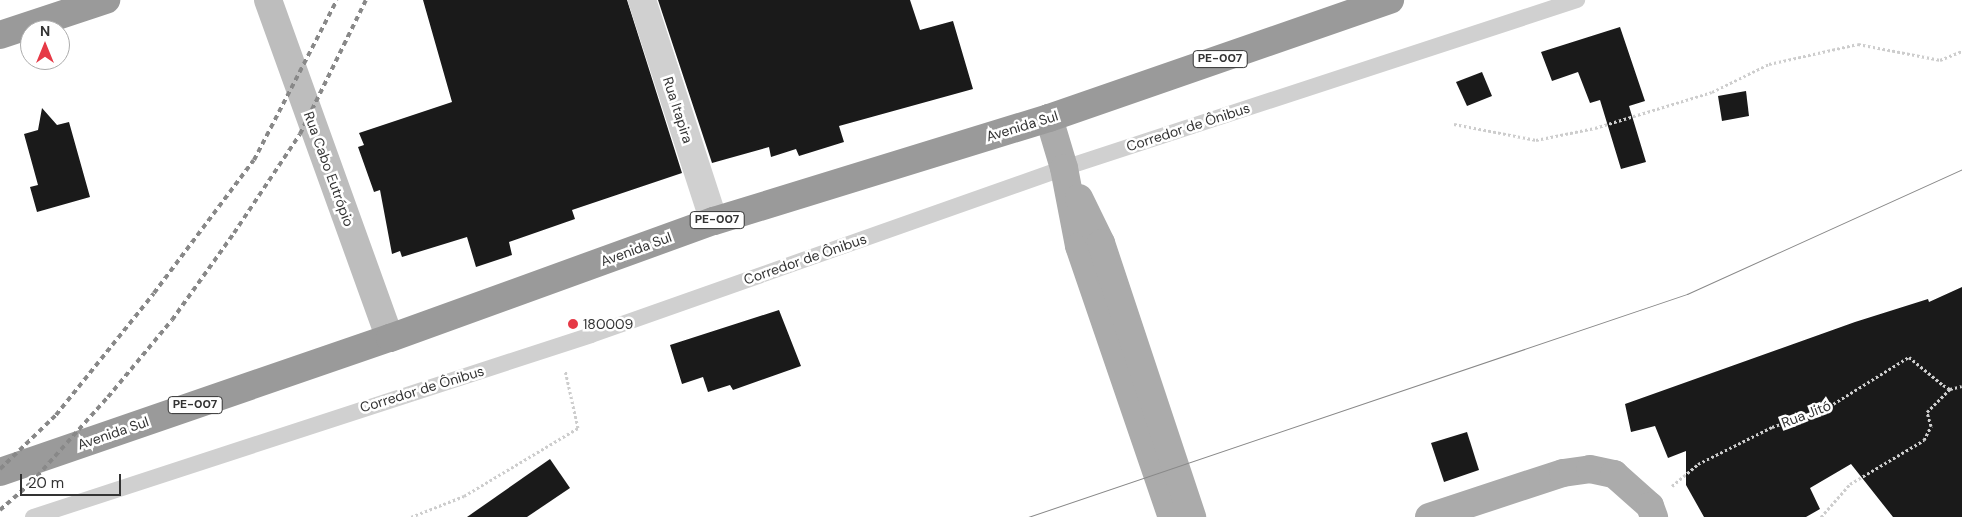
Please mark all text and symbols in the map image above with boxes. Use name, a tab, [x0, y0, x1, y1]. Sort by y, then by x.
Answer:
north arrow	[20, 20, 70, 70]
text: N	[40, 22, 50, 40]
road number: PE-007	[1192, 50, 1248, 68]
street label: Rua Itapira	[659, 75, 697, 145]
street label: Corredor de Ônibus	[1124, 99, 1252, 155]
street label: Avenida Sul	[984, 107, 1060, 145]
street label: Rua Cabo Eutrópio	[300, 109, 358, 229]
road number: PE-007	[690, 210, 744, 230]
street label: Avenida Sul	[598, 228, 674, 270]
street label: Corredor de Ônibus	[741, 230, 869, 288]
place label: 180009	[583, 316, 633, 332]
marker: 180009	[567, 318, 579, 330]
street label: Corredor de Ônibus	[358, 362, 486, 416]
road number: PE-007	[168, 396, 222, 414]
street label: Rua Jitó	[1779, 397, 1833, 431]
street label: Avenida Sul	[75, 413, 151, 453]
scale bar	[22, 464, 124, 496]
text: 20 m	[28, 473, 64, 493]

